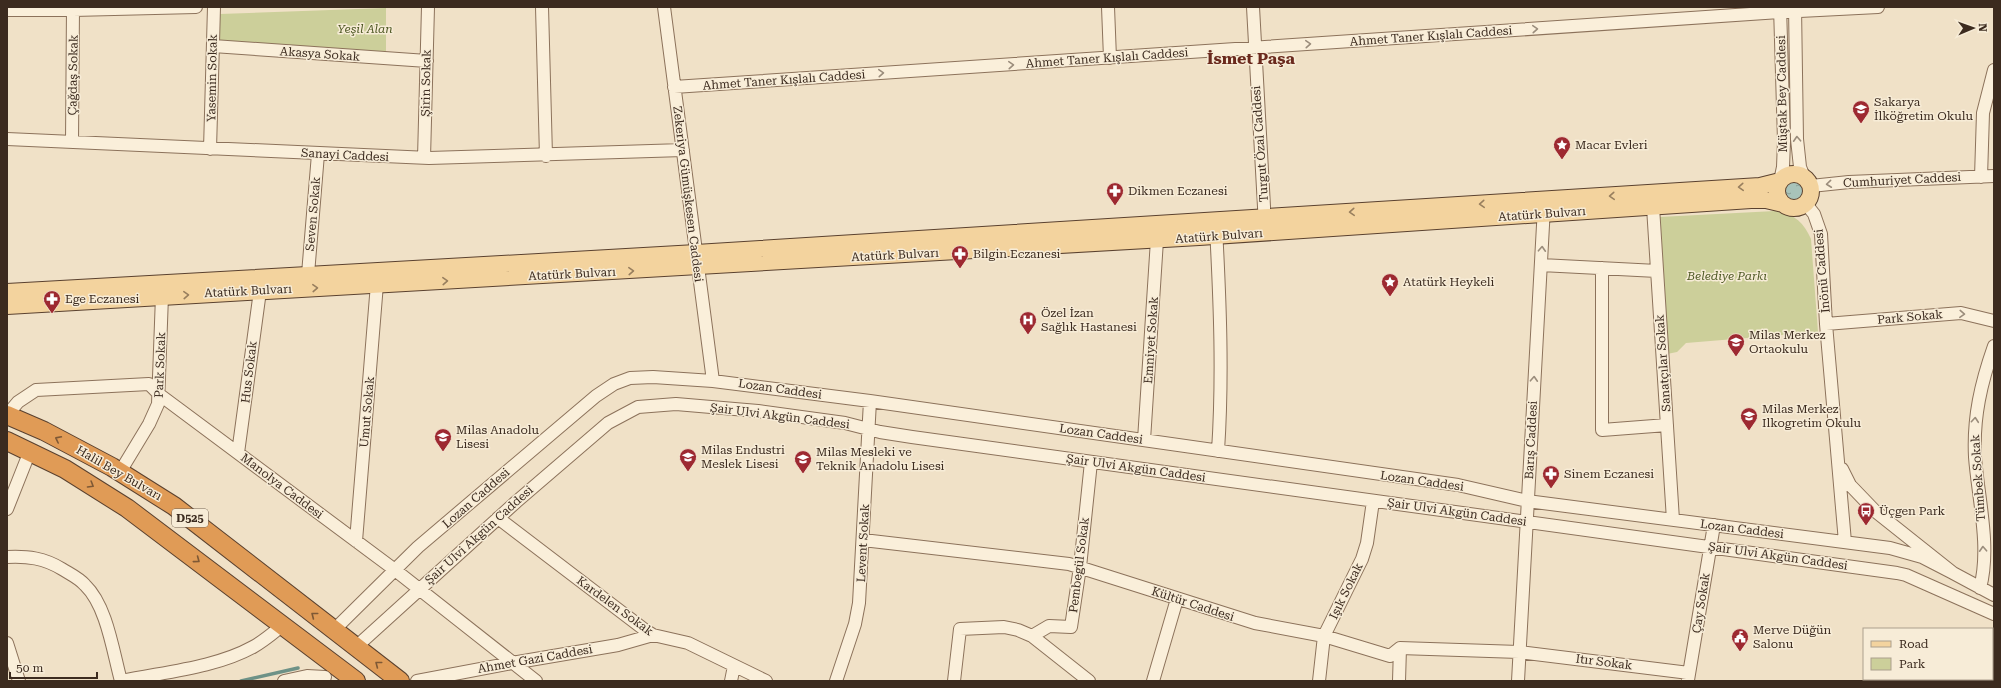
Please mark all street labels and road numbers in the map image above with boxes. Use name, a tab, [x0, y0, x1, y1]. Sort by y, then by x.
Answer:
street label: Ahmet Taner Kışlalı Caddesi	[1349, 23, 1513, 49]
street label: Çağdaş Sokak	[65, 34, 81, 116]
street label: Yasemin Sokak	[204, 34, 220, 122]
street label: Müştak Bey Caddesi	[1774, 35, 1790, 153]
street label: Akasya Sokak	[279, 44, 361, 64]
street label: Ahmet Taner Kışlalı Caddesi	[1025, 45, 1189, 71]
street label: Şirin Sokak	[418, 49, 434, 117]
street label: Ahmet Taner Kışlalı Caddesi	[702, 67, 866, 93]
street label: Turgut Özal Caddesi	[1249, 85, 1271, 203]
street label: Zekeriya Gümüşkesen Caddesi	[670, 105, 706, 283]
street label: Sanayi Caddesi	[300, 146, 390, 164]
street label: Cumhuriyet Caddesi	[1843, 170, 1962, 190]
street label: Seven Sokak	[303, 176, 323, 252]
street label: Atatürk Bulvarı	[1498, 204, 1586, 224]
street label: Atatürk Bulvarı	[1175, 226, 1263, 246]
street label: İnönü Caddesi	[1811, 228, 1833, 314]
street label: Atatürk Bulvarı	[851, 246, 939, 264]
street label: Atatürk Bulvarı	[528, 265, 616, 283]
street label: Atatürk Bulvarı	[204, 282, 292, 300]
street label: Emniyet Sokak	[1141, 295, 1161, 384]
street label: Park Sokak	[1877, 307, 1944, 327]
street label: Sanatçılar Sokak	[1653, 313, 1673, 412]
street label: Park Sokak	[152, 331, 168, 398]
street label: Hus Sokak	[238, 340, 260, 404]
street label: Umut Sokak	[357, 375, 377, 448]
street label: Lozan Caddesi	[737, 376, 823, 402]
street label: Şair Ulvi Akgün Caddesi	[709, 400, 851, 432]
street label: Barış Caddesi	[1522, 400, 1540, 480]
street label: Lozan Caddesi	[1058, 421, 1144, 447]
street label: Tümbek Sokak	[1968, 434, 1988, 522]
street label: Halil Bey Bulvarı	[74, 443, 164, 503]
street label: Manolya Caddesi	[238, 450, 326, 522]
street label: Şair Ulvi Akgün Caddesi	[1065, 451, 1207, 485]
street label: Lozan Caddesi	[440, 465, 513, 531]
street label: Lozan Caddesi	[1379, 468, 1465, 494]
street label: Şair Ulvi Akgün Caddesi	[422, 483, 536, 587]
street label: Şair Ulvi Akgün Caddesi	[1386, 495, 1528, 529]
street label: Levent Sokak	[854, 503, 872, 583]
road number: D525	[172, 509, 208, 527]
street label: Pembegül Sokak	[1066, 516, 1092, 614]
street label: Lozan Caddesi	[1699, 517, 1785, 541]
street label: Şair Ulvi Akgün Caddesi	[1707, 539, 1849, 573]
street label: Işık Sokak	[1326, 560, 1366, 621]
street label: Çay Sokak	[1689, 571, 1713, 634]
street label: Kardelen Sokak	[574, 573, 656, 639]
street label: Kültür Caddesi	[1150, 584, 1236, 624]
street label: Ahmet Gazi Caddesi	[476, 642, 594, 676]
street label: Itır Sokak	[1575, 652, 1634, 672]

